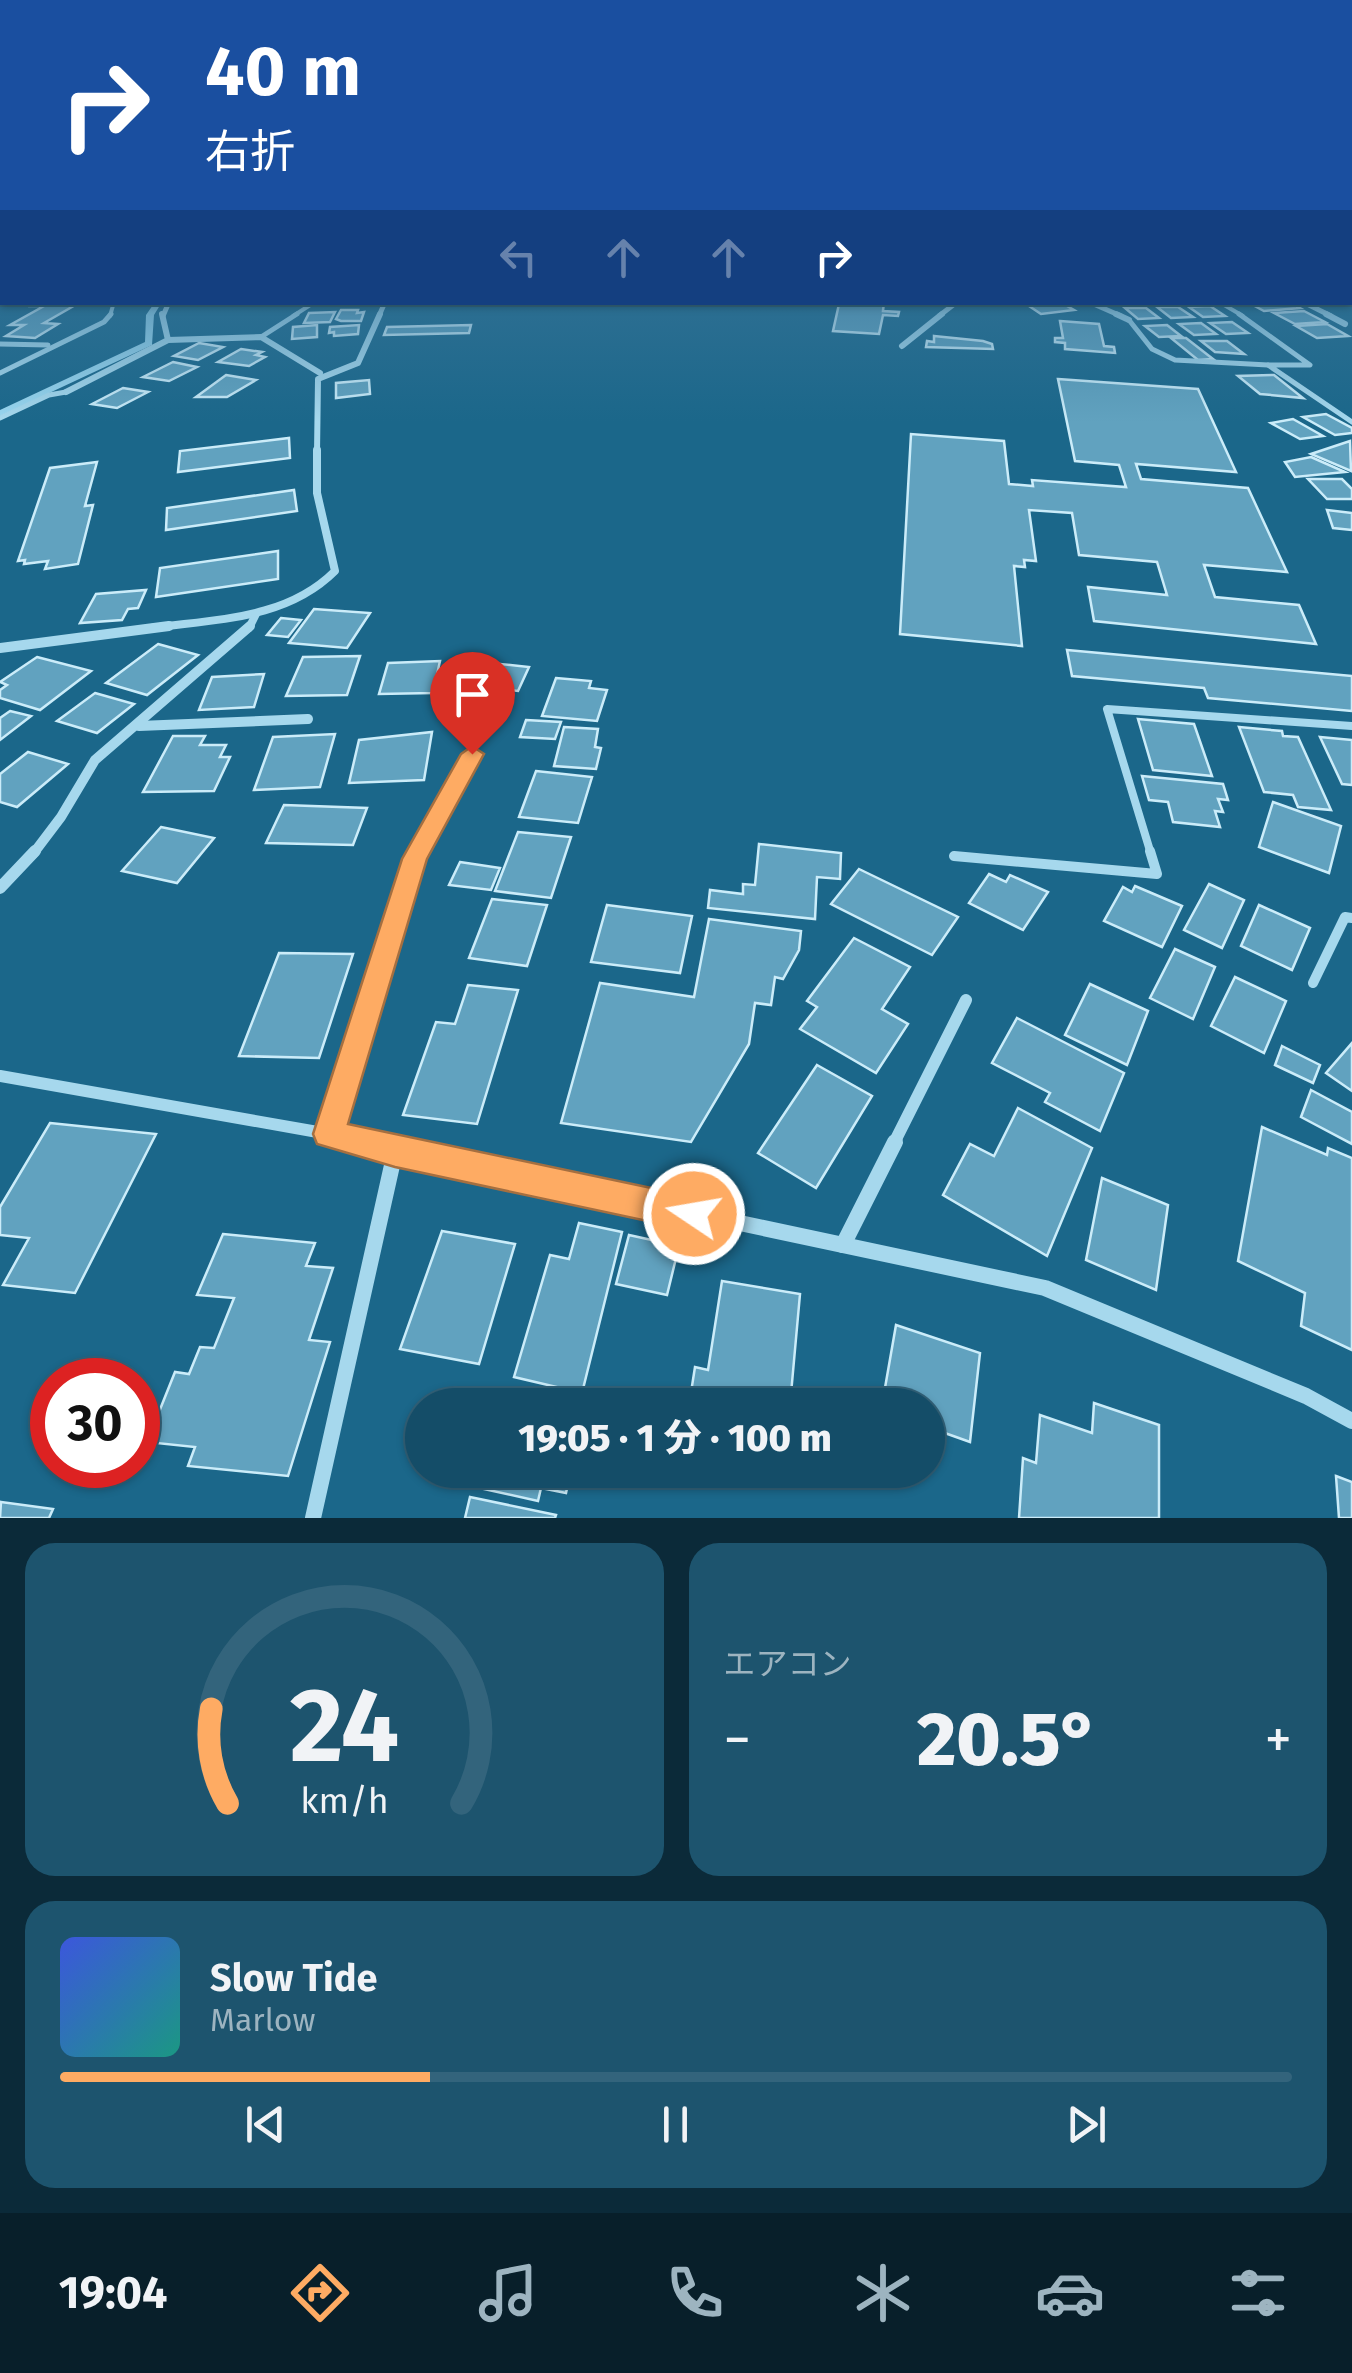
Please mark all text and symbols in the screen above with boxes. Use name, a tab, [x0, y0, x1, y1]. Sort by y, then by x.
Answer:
text: 40 m	[205, 30, 361, 114]
icon: right	[40, 40, 170, 170]
text: 右折	[205, 125, 295, 179]
icon: left	[491, 230, 546, 285]
icon: ahead	[596, 230, 651, 285]
icon: ahead	[701, 230, 756, 285]
icon: right	[806, 230, 861, 285]
pin	[430, 652, 515, 755]
icon: arrive	[445, 667, 500, 722]
position arrow	[642, 1162, 746, 1266]
speed limit sign: 30	[30, 1358, 160, 1488]
text: 19:05 · 1 分 · 100 m	[518, 1415, 832, 1461]
text: エアコン	[724, 1645, 852, 1683]
text: 24	[289, 1664, 399, 1789]
text: 20.5°	[917, 1695, 1099, 1785]
text: −	[724, 1707, 751, 1773]
text: +	[1265, 1707, 1292, 1773]
text: km/h	[300, 1780, 388, 1822]
text: Slow Tide	[210, 1955, 378, 2001]
text: Marlow	[210, 2001, 316, 2039]
icon: previous	[238, 2097, 293, 2152]
icon: pause	[648, 2097, 703, 2152]
icon: next	[1059, 2097, 1114, 2152]
icon: directions	[285, 2258, 355, 2328]
icon: music	[473, 2258, 543, 2328]
icon: phone	[660, 2258, 730, 2328]
icon: climate	[848, 2258, 918, 2328]
icon: car	[1035, 2258, 1105, 2328]
icon: filters	[1223, 2258, 1293, 2328]
text: 19:04	[59, 2266, 167, 2320]

